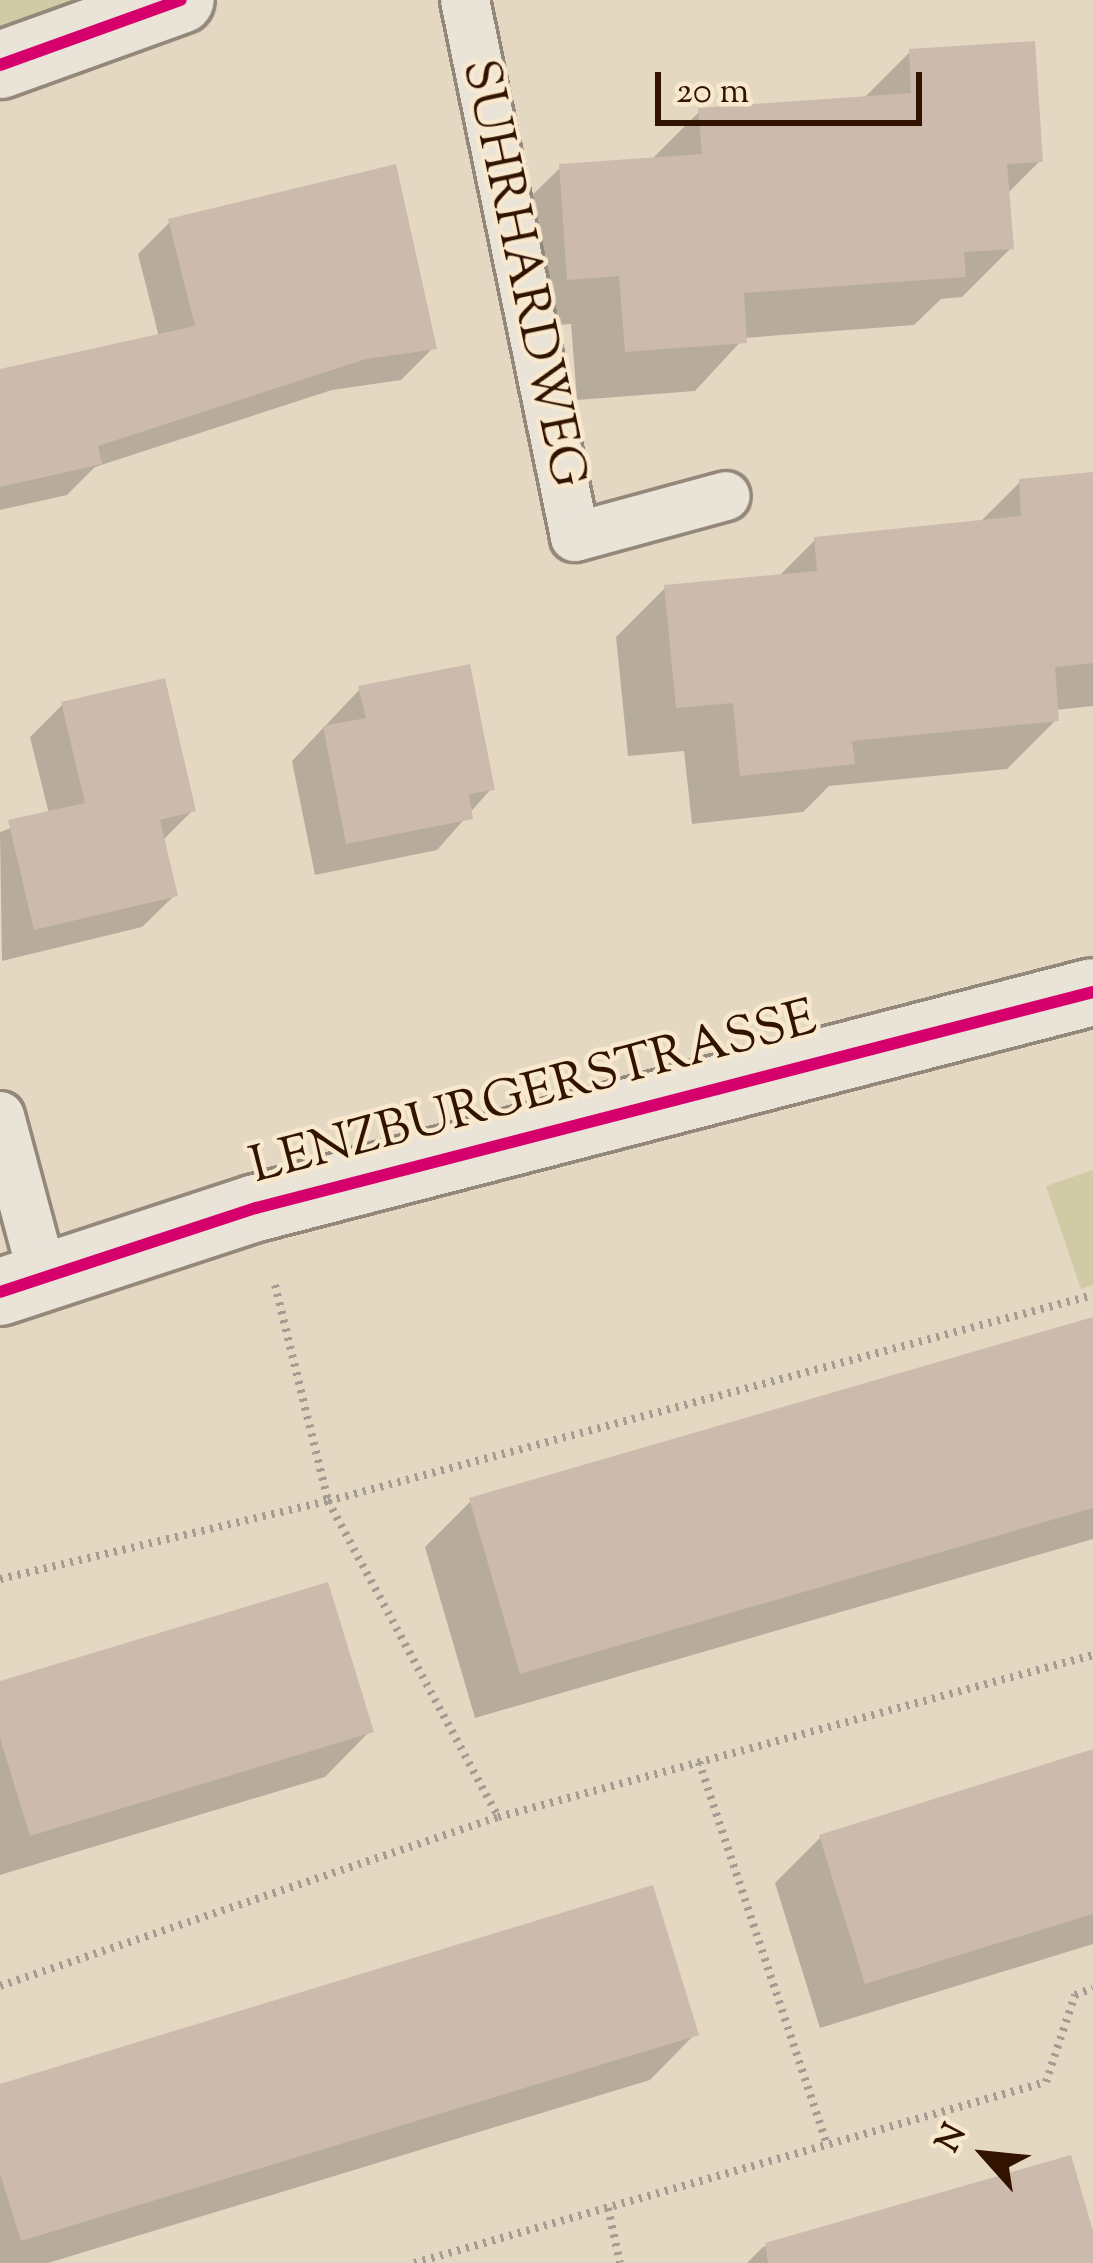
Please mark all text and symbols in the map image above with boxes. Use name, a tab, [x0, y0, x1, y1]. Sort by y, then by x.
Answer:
scale bar	[661, 48, 928, 122]
street label: SUHRHARDWEG	[446, 55, 596, 493]
text: 20 m	[676, 67, 749, 119]
street label: LENZBURGERSTRASSE	[244, 990, 824, 1200]
north arrow	[925, 2095, 1045, 2215]
text: N	[926, 2116, 980, 2161]

